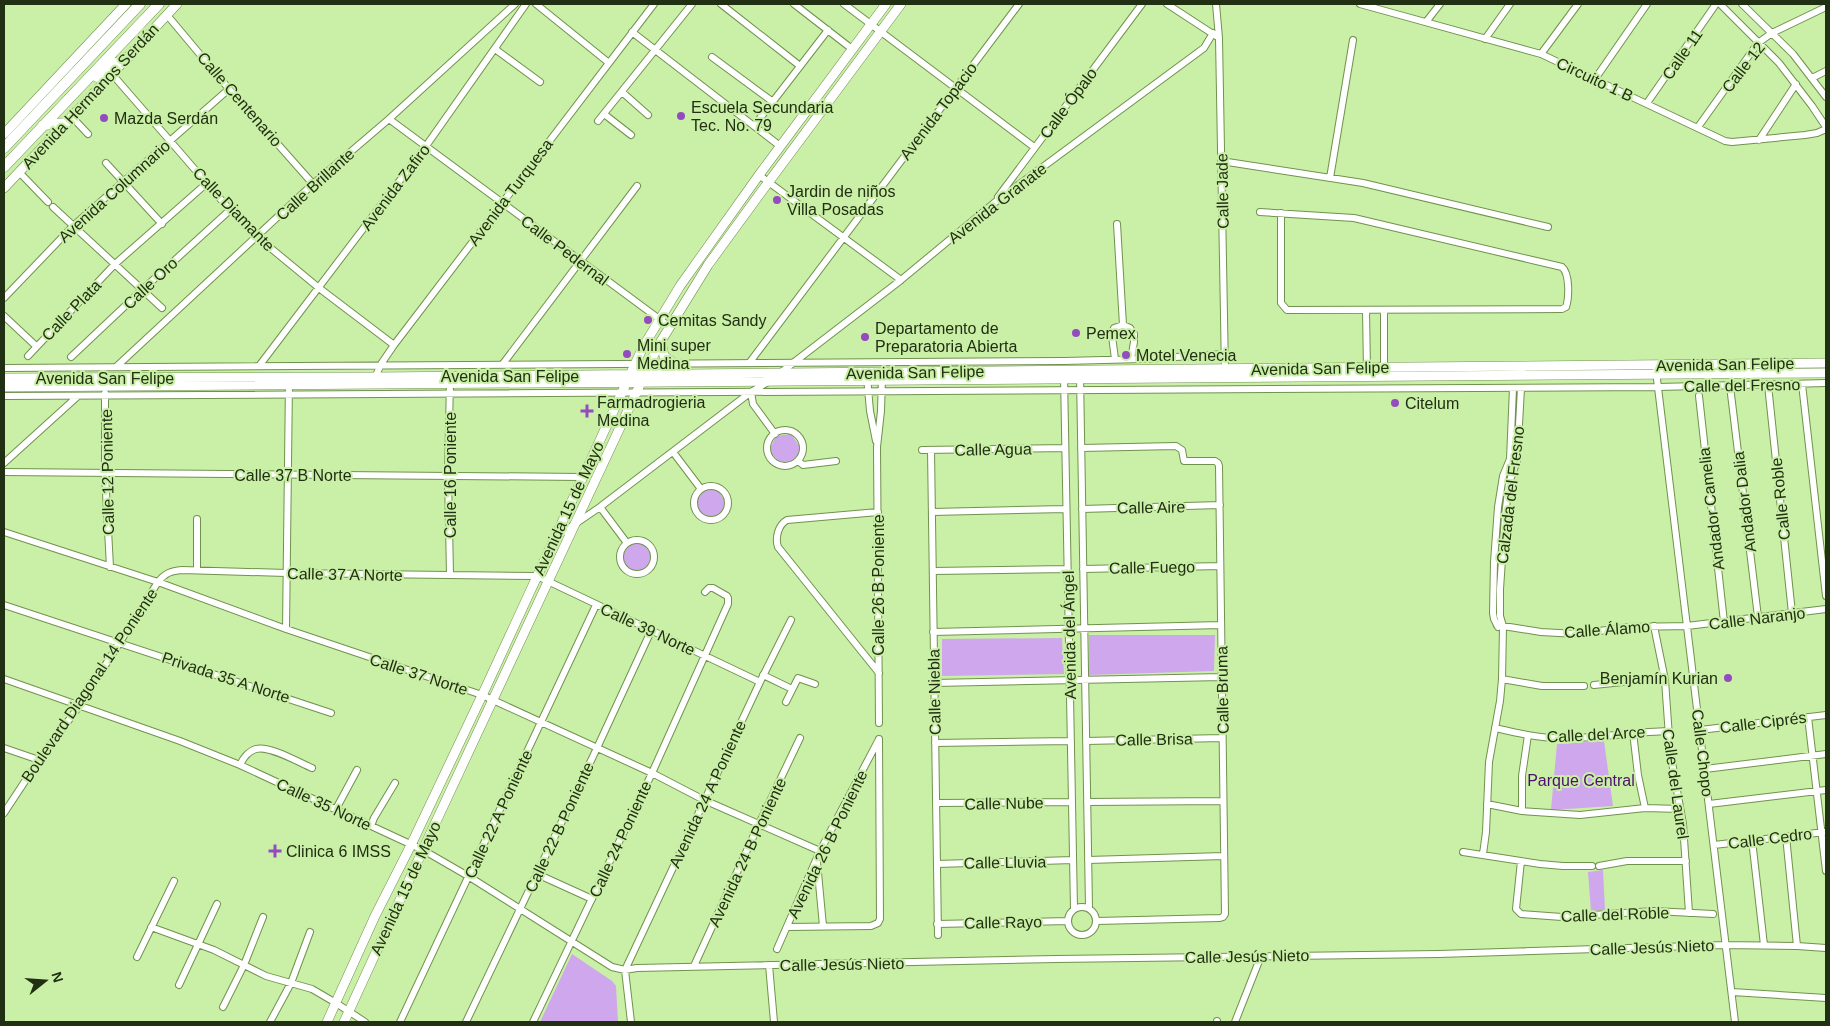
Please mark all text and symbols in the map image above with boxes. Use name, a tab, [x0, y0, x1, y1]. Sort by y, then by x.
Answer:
street label: Avenida Hermanos Serdán	[19, 20, 162, 172]
street label: Calle 11	[1659, 26, 1706, 83]
street label: Calle 12	[1719, 39, 1768, 96]
street label: Calle Centenario	[194, 49, 285, 150]
street label: Circuito 1 B	[1554, 54, 1636, 105]
street label: Avenida Topacio	[896, 59, 980, 163]
street label: Calle Ópalo	[1036, 64, 1100, 142]
place label: Escuela Secundaria Tec. No. 79	[691, 99, 833, 134]
place label: Mazda Serdán	[114, 110, 218, 127]
marker: Escuela Secundaria Tec. No. 79	[675, 110, 687, 122]
marker: Mazda Serdán	[98, 112, 110, 124]
street label: Avenida Turquesa	[465, 136, 556, 249]
street label: Avenida Columnario	[55, 137, 174, 246]
street label: Avenida Zafiro	[358, 141, 433, 233]
street label: Calle Brillante	[273, 145, 358, 224]
street label: Calle Jade	[1213, 153, 1232, 229]
street label: Avenida Granate	[945, 160, 1050, 247]
street label: Calle Diamante	[190, 164, 278, 255]
place label: Jardin de niños Villa Posadas	[787, 183, 896, 218]
marker: Jardin de niños Villa Posadas	[771, 194, 783, 206]
street label: Calle Pedernal	[518, 212, 612, 289]
street label: Calle Oro	[120, 254, 181, 313]
street label: Calle Plata	[38, 277, 104, 344]
place label: Cemitas Sandy	[658, 312, 767, 329]
marker: Cemitas Sandy	[642, 314, 654, 326]
place label: Departamento de Preparatoria Abierta	[875, 320, 1017, 355]
place label: Pemex	[1086, 325, 1136, 342]
marker: Pemex	[1070, 327, 1082, 339]
marker: Departamento de Preparatoria Abierta	[859, 331, 871, 343]
place label: Mini super Medina	[637, 337, 711, 372]
place label: Motel Venecia	[1136, 347, 1237, 364]
marker: Mini super Medina	[621, 348, 633, 360]
marker: Motel Venecia	[1120, 349, 1132, 361]
street label: Avenida San Felipe	[1656, 355, 1794, 374]
street label: Avenida San Felipe	[1251, 359, 1389, 378]
street label: Avenida San Felipe	[846, 363, 984, 382]
street label: Avenida San Felipe	[441, 368, 579, 385]
street label: Avenida San Felipe	[36, 370, 174, 387]
street label: Calle del Fresno	[1684, 376, 1800, 395]
place label: Farmadrogieria Medina	[597, 394, 706, 429]
place label: Citelum	[1405, 395, 1459, 412]
marker: Citelum	[1389, 397, 1401, 409]
marker: Farmadrogieria Medina	[581, 405, 593, 417]
street label: Calle 12 Poniente	[98, 409, 117, 535]
street label: Calle 16 Poniente	[442, 412, 459, 538]
street label: Calzada del Fresno	[1494, 425, 1527, 565]
street label: Avenida 15 de Mayo	[530, 439, 607, 578]
street label: Calle Agua	[954, 440, 1032, 459]
street label: Andador Camelia	[1696, 446, 1727, 571]
street label: Andador Dalia	[1730, 450, 1759, 553]
street label: Calle Roble	[1768, 457, 1793, 541]
street label: Calle 37 B Norte	[234, 467, 352, 484]
street label: Calle Aire	[1117, 498, 1185, 517]
street label: Calle 26 B Poniente	[870, 514, 887, 656]
street label: Calle Fuego	[1109, 558, 1195, 577]
street label: Calle 37 A Norte	[287, 565, 403, 584]
street label: Avenida del Ángel	[1059, 571, 1079, 699]
street label: Boulevard Diagonal 14 Poniente	[18, 585, 161, 785]
street label: Calle 39 Norte	[598, 600, 698, 659]
street label: Calle Naranjo	[1708, 604, 1806, 633]
street label: Calle Álamo	[1563, 617, 1651, 641]
street label: Calle Bruma	[1213, 646, 1232, 734]
street label: Privada 35 A Norte	[160, 649, 292, 706]
street label: Calle Niebla	[925, 649, 944, 735]
street label: Calle 37 Norte	[368, 651, 470, 698]
place label: Benjamín Kurian	[1600, 670, 1718, 687]
marker: Benjamín Kurian	[1722, 672, 1734, 684]
street label: Calle Chopo	[1689, 708, 1716, 798]
street label: Calle Ciprés	[1719, 709, 1807, 736]
street label: Avenida 24 A Poniente	[666, 718, 749, 871]
street label: Calle del Arce	[1546, 723, 1646, 746]
street label: Calle del Laurel	[1659, 728, 1692, 840]
street label: Calle Brisa	[1115, 730, 1193, 749]
street label: Calle 22 A Poniente	[461, 747, 536, 881]
street label: Calle 22 B Poniente	[522, 759, 597, 895]
street label: Avenida 26 B Poniente	[784, 767, 871, 921]
park label: Parque Central	[1527, 772, 1635, 789]
street label: Calle 35 Norte	[274, 775, 374, 834]
street label: Avenida 24 B Poniente	[705, 775, 790, 929]
street label: Calle 24 Poniente	[586, 778, 655, 900]
street label: Calle Nube	[964, 794, 1044, 813]
street label: Avenida 15 de Mayo	[367, 819, 444, 958]
street label: Calle Cedro	[1727, 825, 1813, 852]
place label: Clinica 6 IMSS	[286, 843, 391, 860]
marker: Clinica 6 IMSS	[268, 844, 282, 858]
street label: Calle Lluvia	[964, 853, 1047, 872]
street label: Calle del Roble	[1560, 904, 1670, 925]
street label: Calle Rayo	[964, 913, 1042, 932]
street label: Calle Jesús Nieto	[1590, 937, 1715, 958]
street label: Calle Jesús Nieto	[1185, 947, 1309, 966]
street label: Calle Jesús Nieto	[780, 955, 904, 974]
north arrow	[20, 956, 70, 1006]
text: N	[48, 970, 67, 984]

